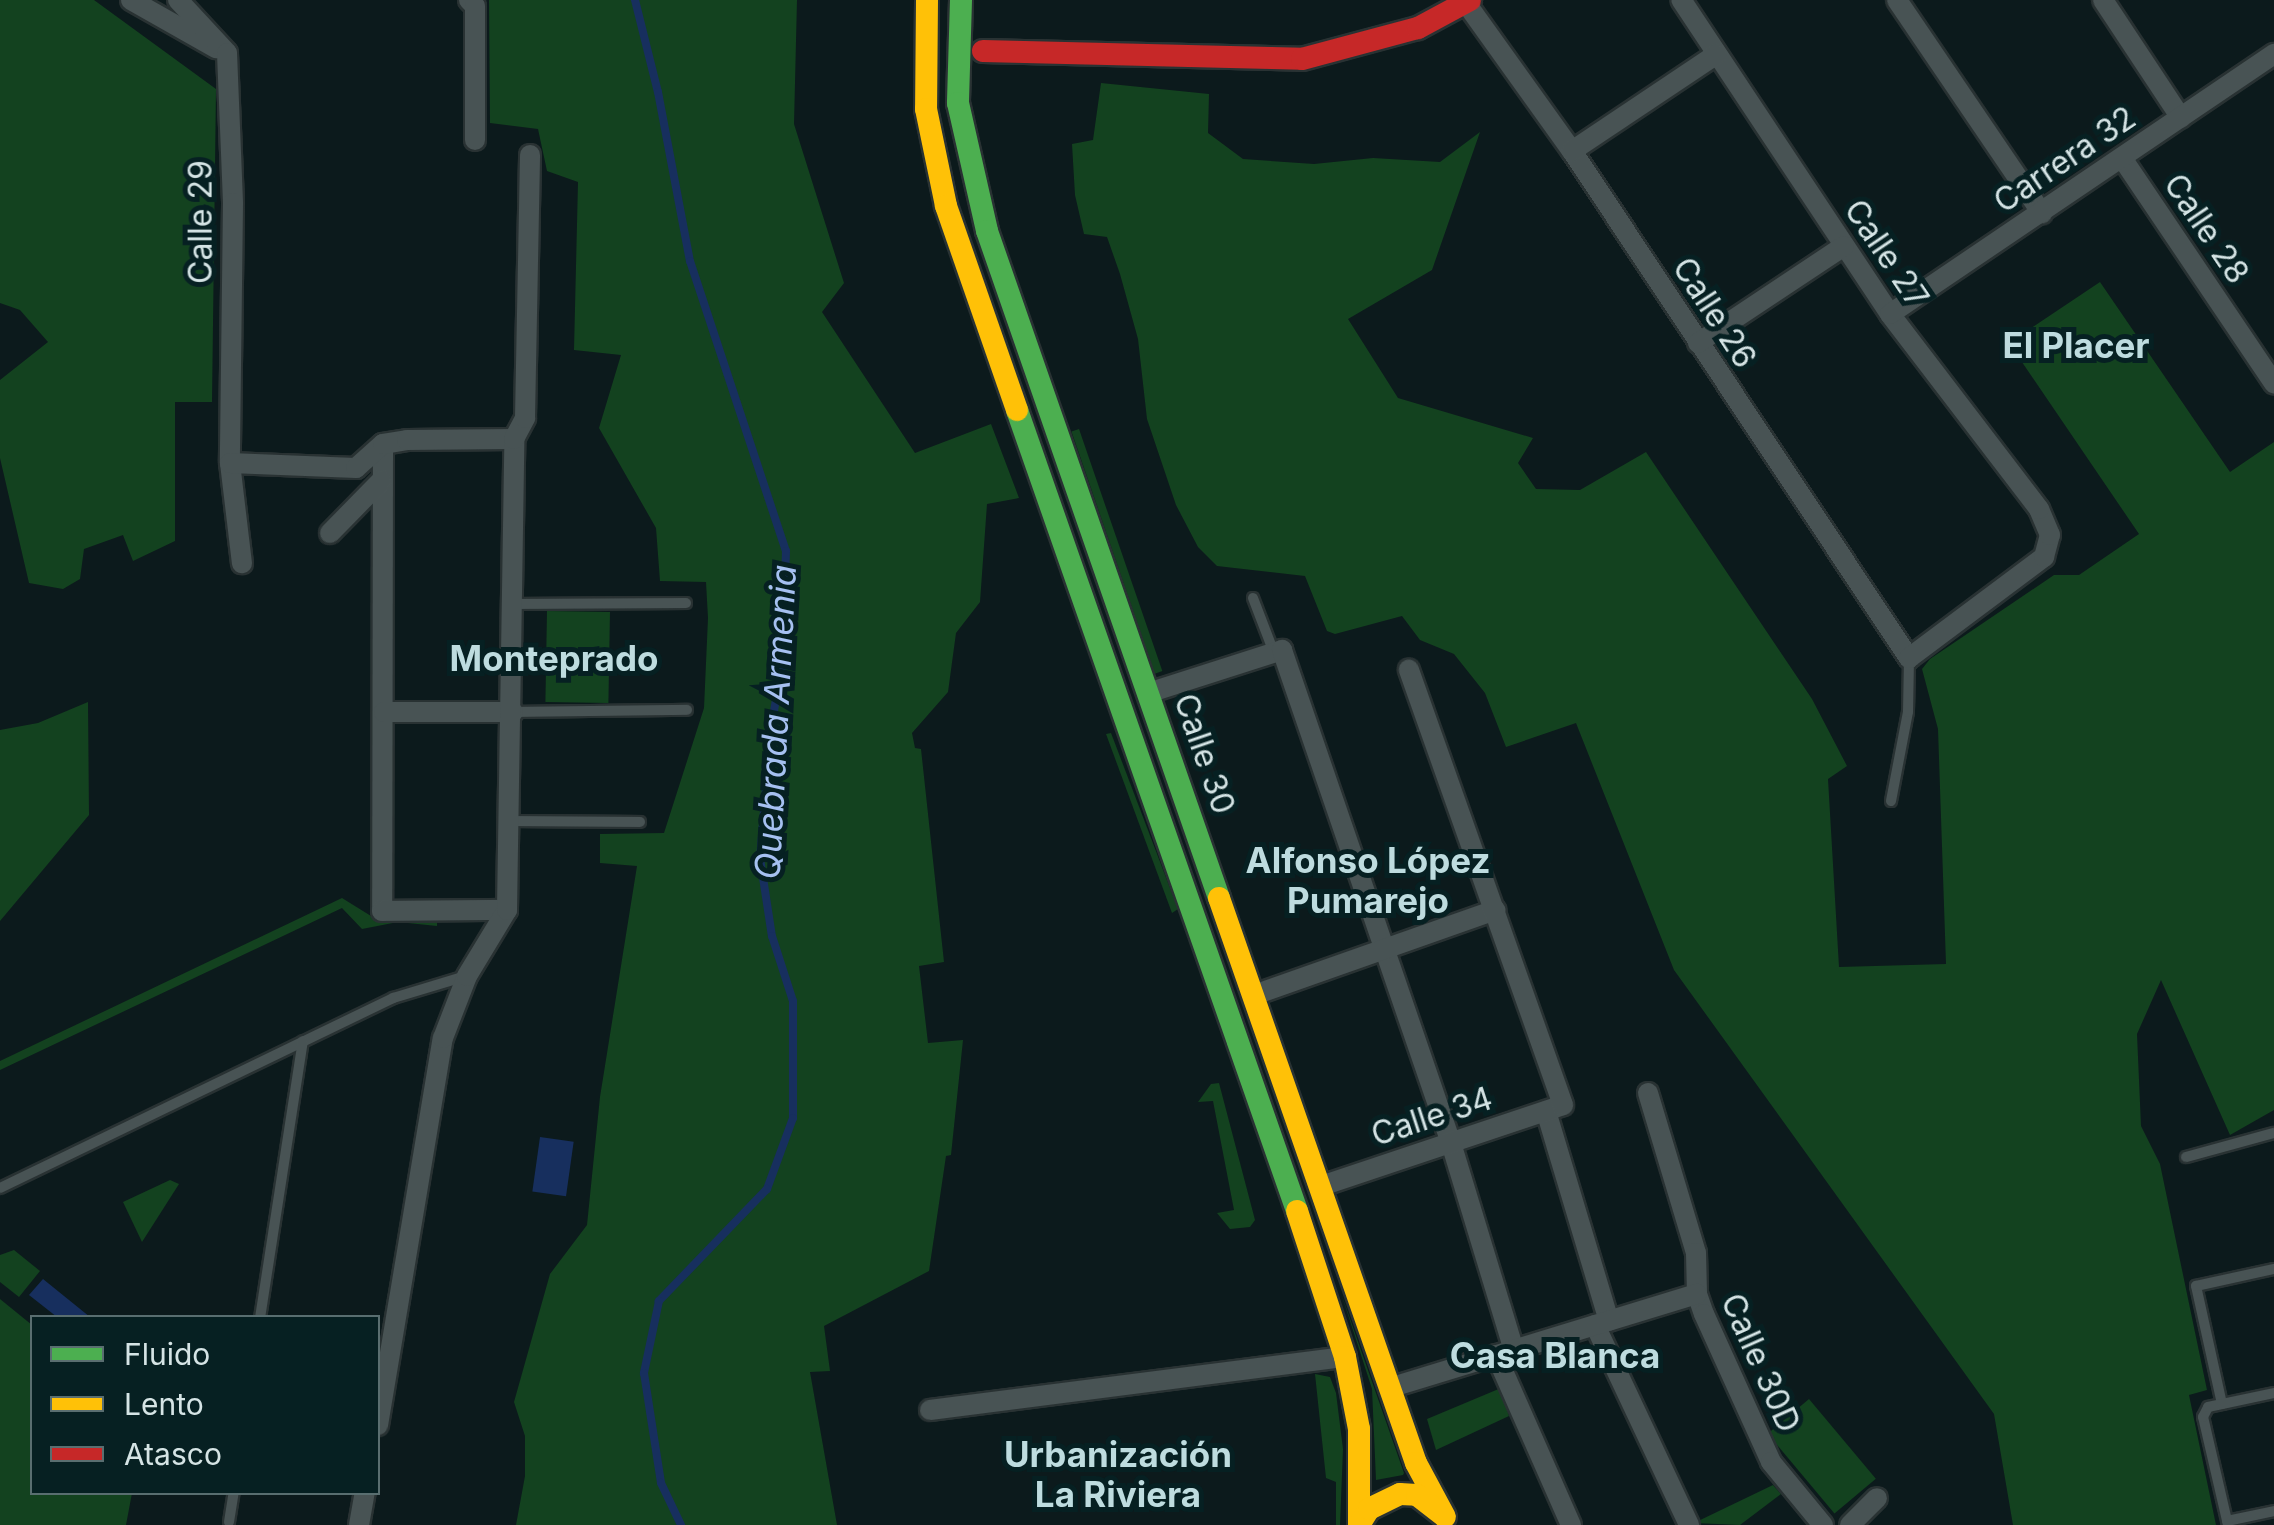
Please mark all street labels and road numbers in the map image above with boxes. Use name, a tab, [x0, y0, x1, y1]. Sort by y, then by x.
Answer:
street label: Carrera 32	[1987, 99, 2143, 221]
street label: Calle 29	[182, 160, 220, 284]
street label: Calle 28	[2155, 167, 2257, 291]
street label: Calle 27	[1836, 193, 1936, 315]
street label: Calle 26	[1664, 251, 1764, 375]
street label: Calle 30	[1166, 689, 1242, 819]
street label: Calle 34	[1367, 1079, 1497, 1155]
street label: Calle 30D	[1712, 1288, 1808, 1438]

